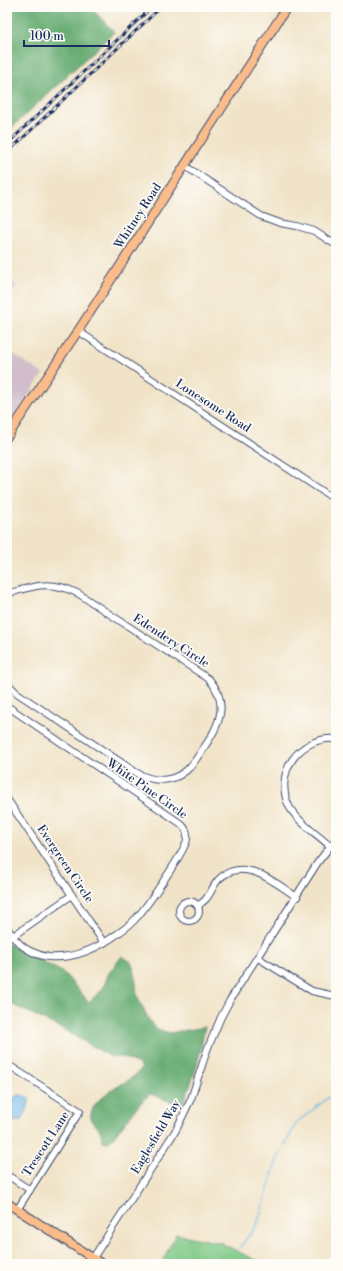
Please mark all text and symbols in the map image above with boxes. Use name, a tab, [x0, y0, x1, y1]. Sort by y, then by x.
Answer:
scale bar	[24, 22, 109, 48]
text: 100 m	[30, 29, 64, 44]
street label: Whitney Road	[111, 180, 165, 253]
street label: Lonesome Road	[173, 376, 254, 436]
street label: Edendery Circle	[130, 611, 212, 671]
street label: White Pine Circle	[103, 755, 190, 822]
street label: Evergreen Circle	[33, 822, 97, 906]
street label: Eaglesfield Way	[128, 1097, 184, 1177]
street label: Trescott Lane	[19, 1108, 73, 1180]

